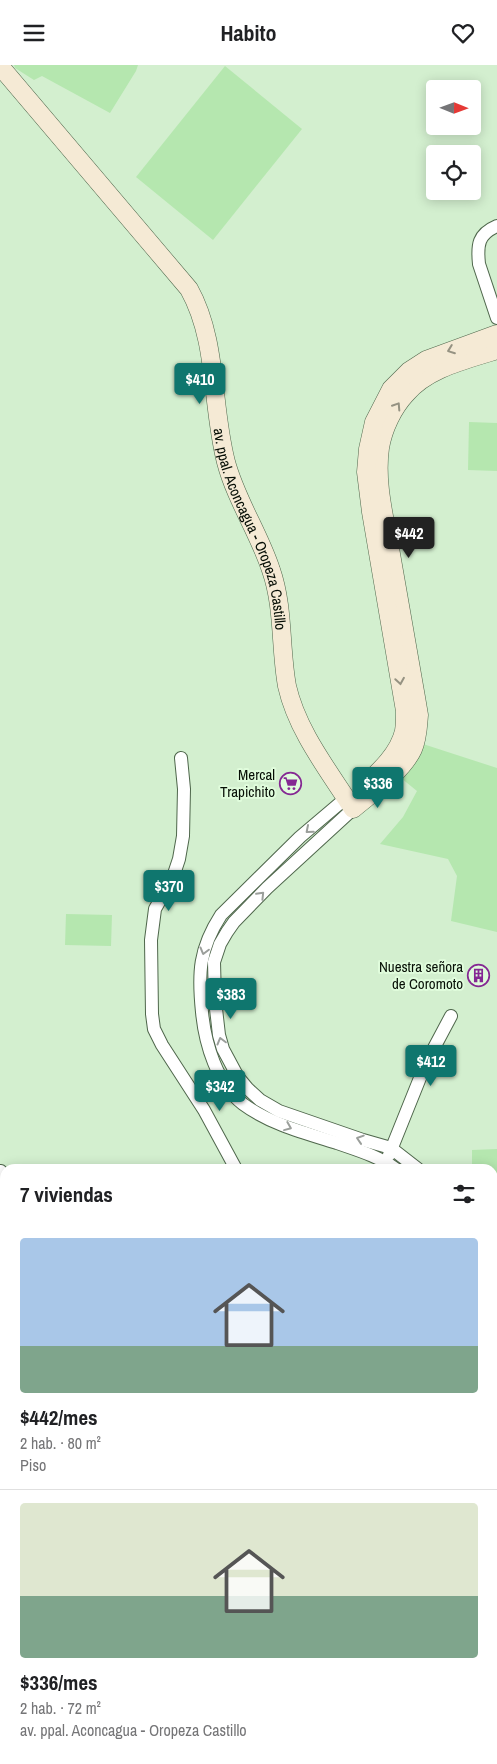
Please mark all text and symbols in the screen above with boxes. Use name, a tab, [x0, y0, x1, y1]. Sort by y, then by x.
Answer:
text: Habito	[220, 18, 277, 48]
icon: menu	[20, 19, 48, 47]
icon: heart	[449, 19, 477, 47]
north arrow	[426, 80, 481, 135]
map controls	[426, 80, 481, 200]
button: locate	[426, 145, 481, 200]
one-way arrow	[447, 344, 456, 354]
pin: $410	[170, 363, 230, 405]
text: $410	[185, 368, 215, 390]
one-way arrow	[391, 402, 401, 411]
street label: av. ppal. Aconcagua - Oropeza Castillo	[209, 427, 292, 631]
pin: $442	[379, 517, 439, 559]
text: $442	[394, 522, 424, 544]
one-way arrow	[395, 677, 405, 686]
place label: Mercal Trapichito	[220, 764, 275, 802]
pin: $336	[348, 767, 408, 809]
supermarket icon: Mercal Trapichito	[279, 771, 303, 795]
text: $336	[363, 772, 393, 794]
one-way arrow	[305, 824, 314, 833]
pin: $370	[139, 869, 199, 912]
text: $370	[154, 875, 184, 897]
one-way arrow	[255, 892, 264, 901]
one-way arrow	[199, 946, 210, 955]
place label: Nuestra señora de Coromoto	[379, 956, 463, 994]
building icon: Nuestra señora de Coromoto	[467, 963, 491, 987]
pin: $383	[201, 977, 261, 1020]
text: $383	[216, 983, 246, 1005]
one-way arrow	[216, 1037, 226, 1045]
pin: $412	[401, 1045, 461, 1087]
text: $412	[416, 1050, 446, 1072]
pin: $342	[190, 1069, 250, 1112]
text: $342	[205, 1075, 235, 1097]
one-way arrow	[283, 1120, 292, 1131]
one-way arrow	[357, 1135, 365, 1145]
text: 7 viviendas	[20, 1180, 113, 1209]
icon: filters	[450, 1180, 478, 1208]
icon: home	[204, 1270, 294, 1360]
text: $442/mes	[20, 1403, 98, 1432]
text: 2 hab. · 80 m²	[20, 1432, 101, 1454]
text: Piso	[20, 1454, 46, 1476]
icon: home	[204, 1536, 294, 1626]
text: $336/mes	[20, 1668, 98, 1697]
text: 2 hab. · 72 m²	[20, 1697, 101, 1719]
text: av. ppal. Aconcagua - Oropeza Castillo	[20, 1719, 247, 1741]

